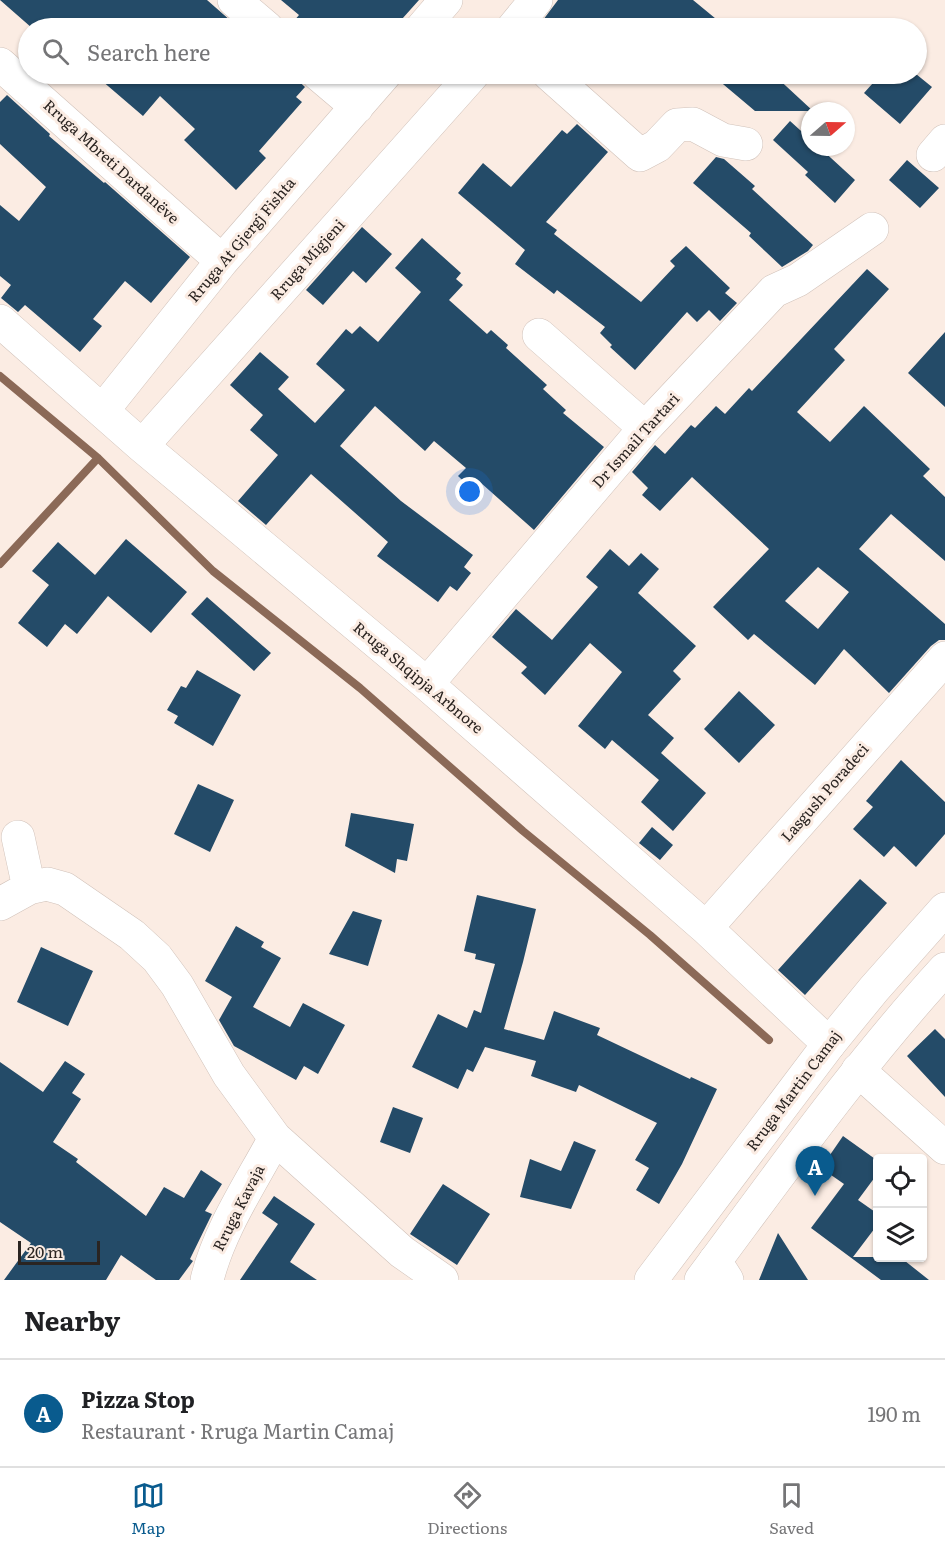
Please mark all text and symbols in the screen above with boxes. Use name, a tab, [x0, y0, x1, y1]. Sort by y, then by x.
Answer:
search box	[18, 18, 927, 84]
icon: search	[39, 35, 72, 68]
text: Search here	[87, 35, 210, 68]
street label: Rruga Mbreti Dardanëve	[39, 93, 185, 228]
north arrow	[801, 102, 855, 156]
street label: Rruga At Gjergj Fishta	[182, 171, 301, 307]
street label: Rruga Migjeni	[264, 213, 350, 305]
street label: Dr Ismail Tartari	[586, 387, 684, 493]
your location	[455, 477, 484, 506]
street label: Rruga Shqipja Arbnore	[349, 615, 489, 738]
street label: Lasgush Poradeci	[775, 738, 873, 846]
street label: Rruga Martin Camaj	[740, 1025, 846, 1155]
pin: A	[796, 1146, 834, 1196]
map controls	[873, 1154, 927, 1262]
button: locate	[873, 1154, 927, 1208]
street label: Rruga Kavaja	[206, 1159, 270, 1255]
button: layers	[873, 1208, 927, 1262]
scale bar	[18, 1238, 100, 1266]
text: 20 m	[27, 1239, 63, 1263]
text: Nearby	[24, 1300, 120, 1339]
text: Pizza Stop	[81, 1382, 195, 1415]
text: A	[36, 1398, 51, 1428]
text: 190 m	[867, 1398, 921, 1428]
text: Restaurant · Rruga Martin Camaj	[81, 1415, 394, 1445]
tab: Map	[131, 1479, 165, 1539]
tab: Directions	[427, 1479, 507, 1539]
tab: Saved	[769, 1479, 814, 1539]

